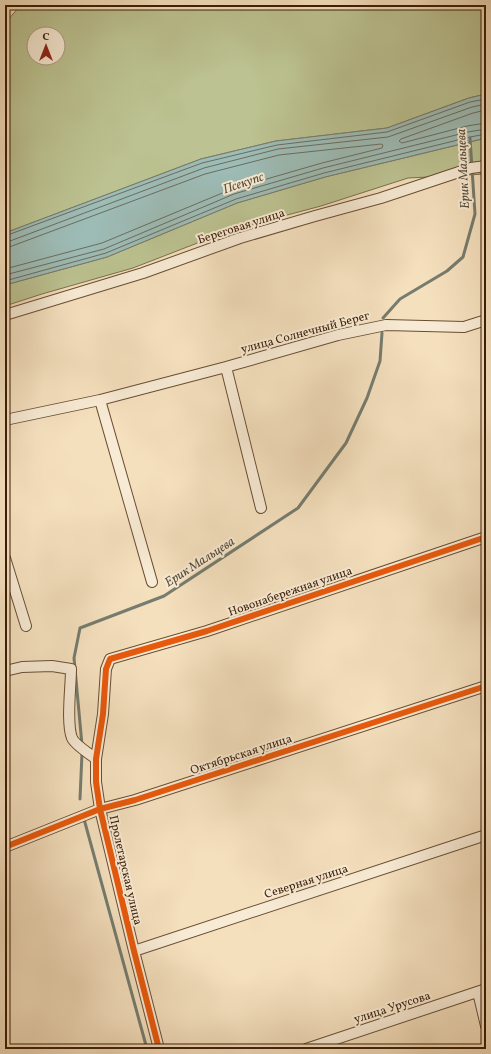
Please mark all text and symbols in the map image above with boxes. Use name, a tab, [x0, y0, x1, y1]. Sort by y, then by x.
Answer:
north arrow	[26, 26, 66, 66]
text: С	[42, 30, 50, 45]
water label: Ерик Мальцева	[453, 128, 475, 209]
water label: Псекупс	[221, 168, 267, 199]
street label: Береговая улица	[196, 205, 287, 249]
street label: улица Солнечный Берег	[239, 308, 372, 358]
water label: Ерик Мальцева	[161, 533, 239, 592]
street label: Новонабережная улица	[226, 563, 355, 621]
street label: Октябрьская улица	[188, 731, 294, 779]
street label: Пролетарская улица	[105, 814, 145, 927]
street label: Северная улица	[262, 861, 350, 903]
street label: улица Урусова	[352, 988, 433, 1028]

